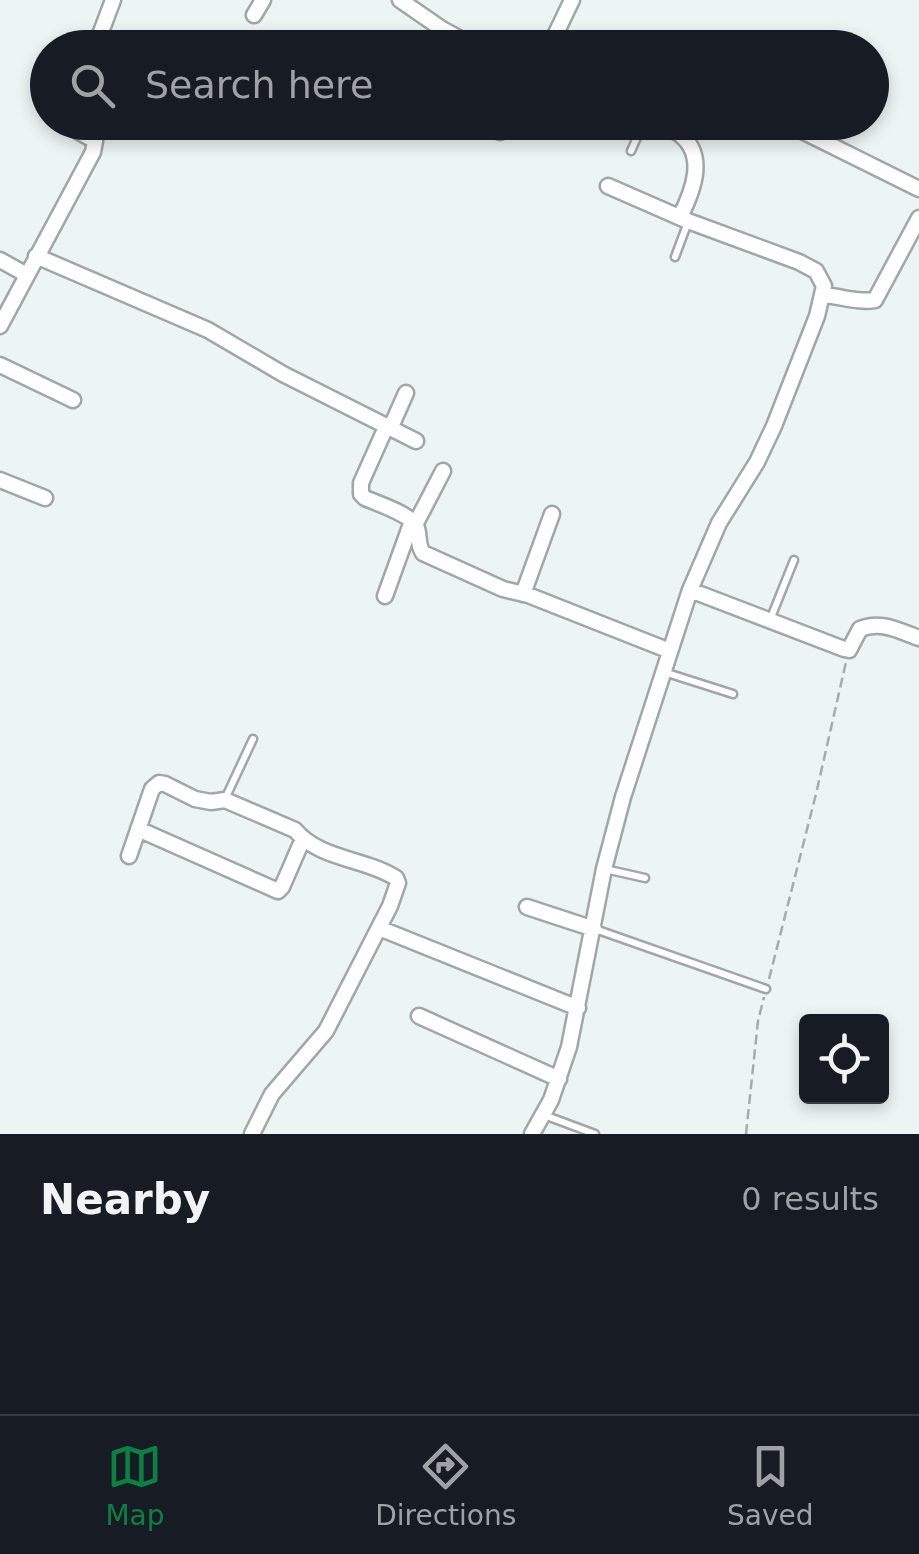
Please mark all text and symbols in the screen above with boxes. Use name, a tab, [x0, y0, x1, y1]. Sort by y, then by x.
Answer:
search box	[30, 30, 889, 140]
icon: search	[65, 58, 120, 113]
text: Search here	[145, 63, 373, 107]
map controls	[799, 1014, 889, 1104]
button: locate	[799, 1014, 889, 1104]
text: Nearby	[40, 1175, 210, 1224]
text: 0 results	[741, 1180, 879, 1218]
tab: Map	[105, 1439, 164, 1532]
tab: Directions	[375, 1439, 516, 1532]
tab: Saved	[727, 1439, 814, 1532]

